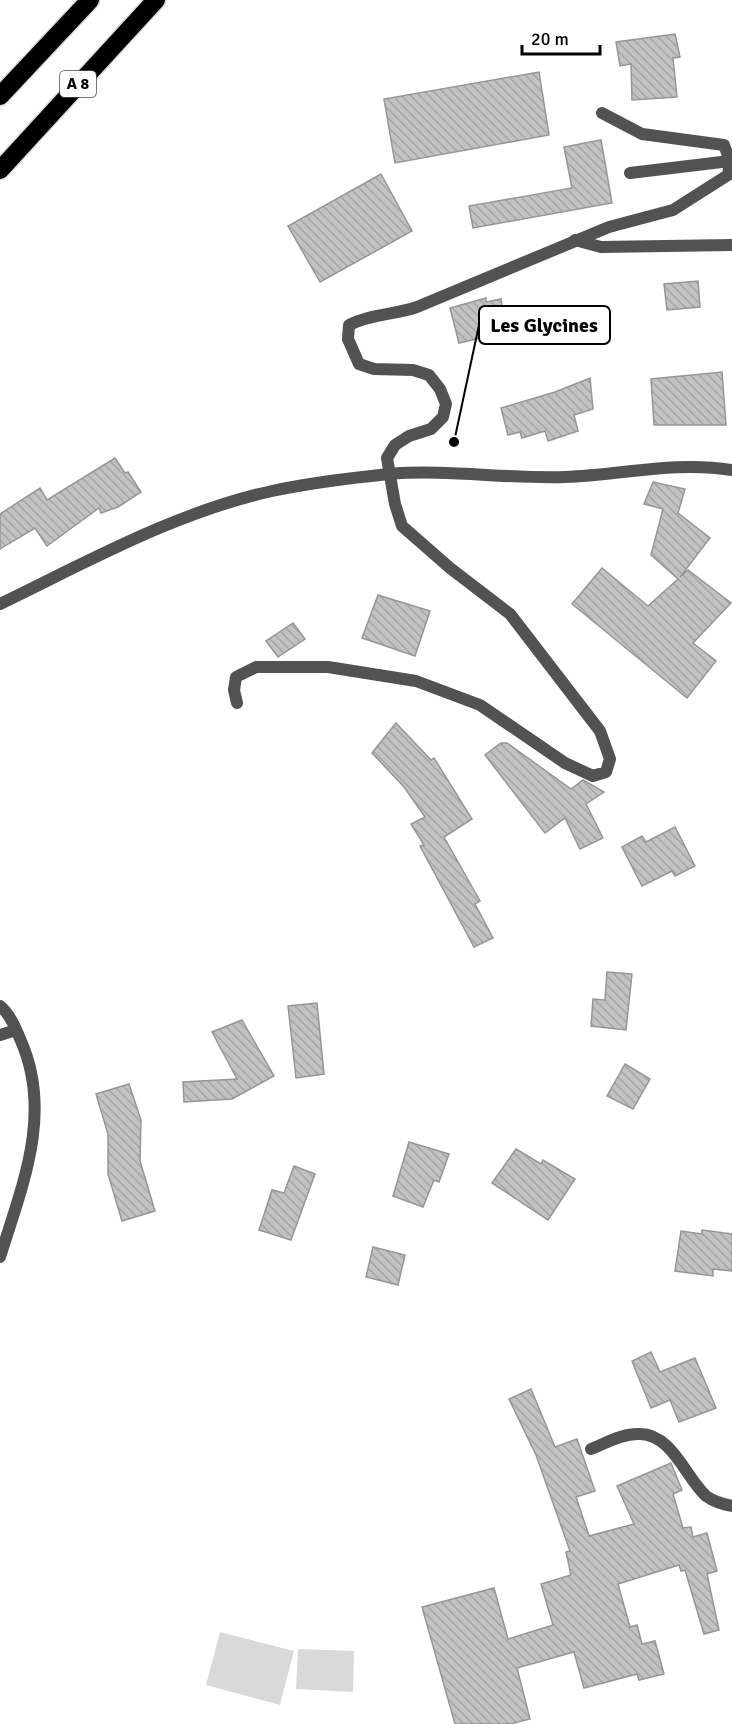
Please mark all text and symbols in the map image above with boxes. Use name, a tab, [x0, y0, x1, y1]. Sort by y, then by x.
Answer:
scale bar	[522, 18, 600, 56]
text: 20 m	[531, 28, 569, 50]
road number: A 8	[60, 71, 96, 97]
callout: Les Glycines	[479, 306, 610, 344]
text: Les Glycines	[490, 313, 598, 338]

